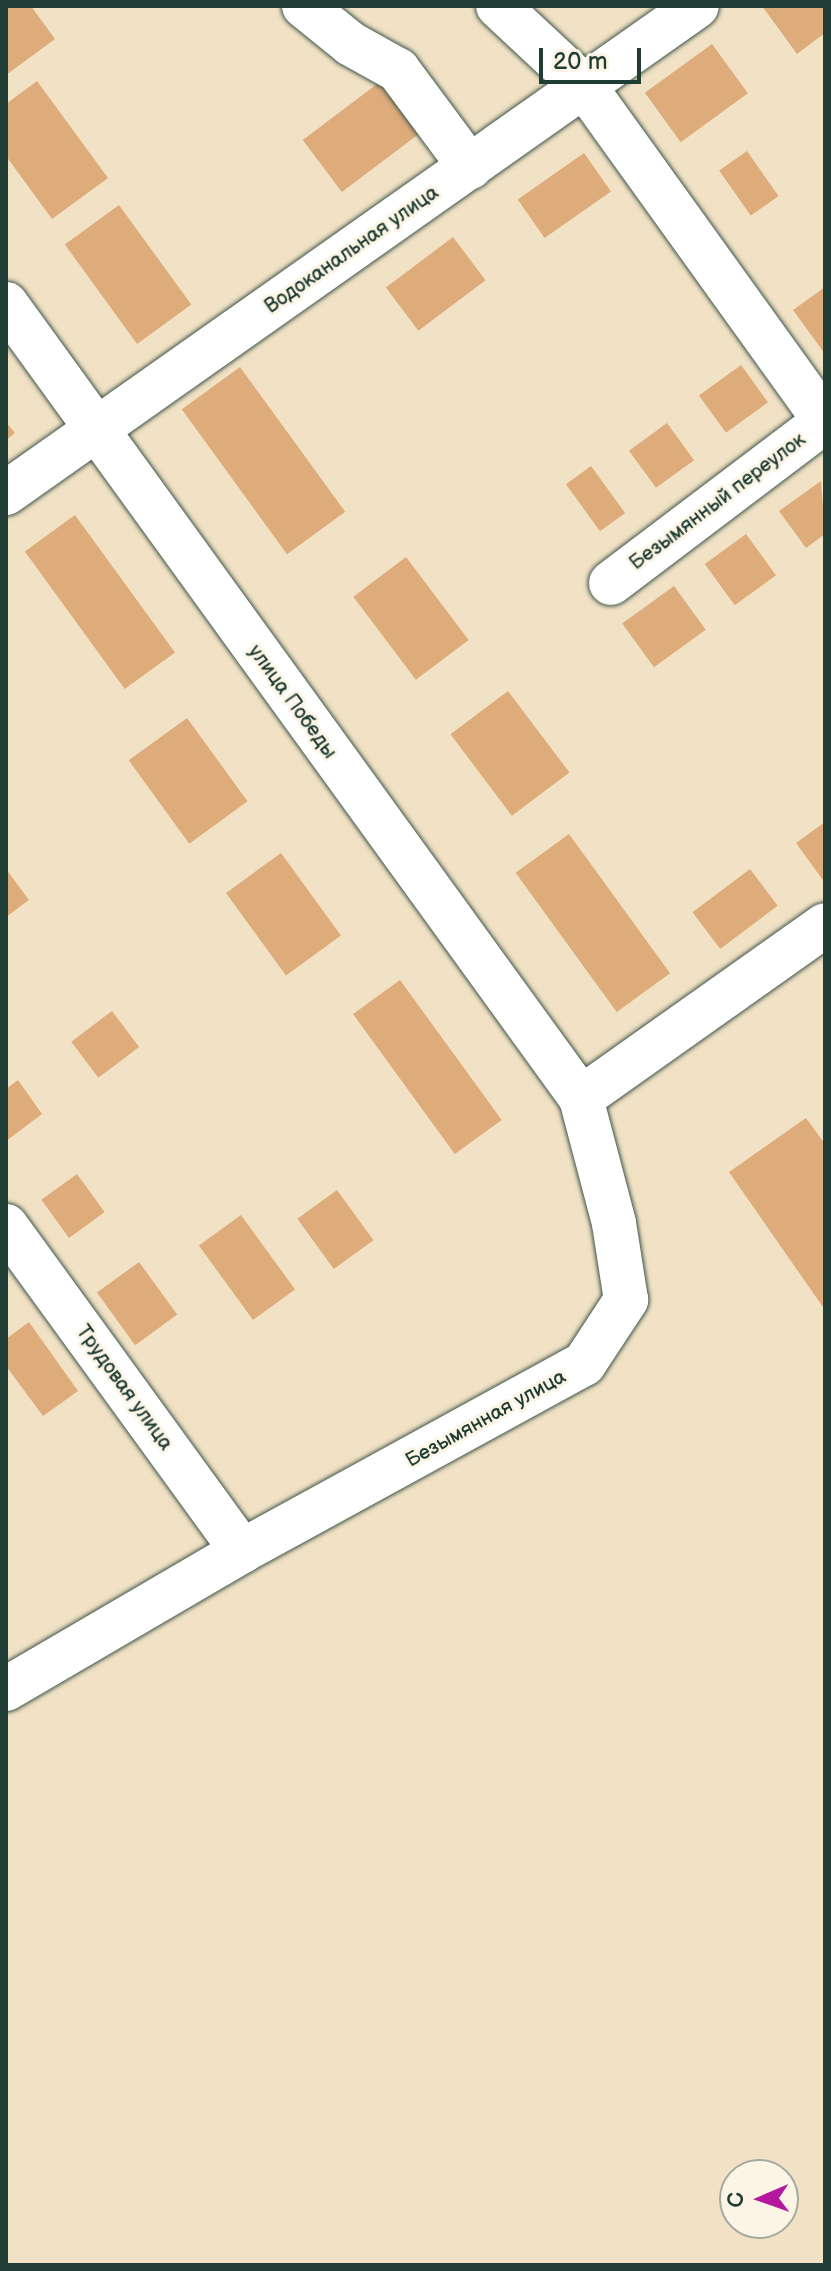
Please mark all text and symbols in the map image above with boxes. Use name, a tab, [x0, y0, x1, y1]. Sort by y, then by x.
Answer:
scale bar	[543, 32, 645, 82]
text: 20 m	[553, 47, 608, 76]
street label: Водоканальная улица	[260, 181, 444, 319]
street label: Безымянный переулок	[625, 428, 811, 576]
street label: улица Победы	[243, 640, 341, 764]
street label: Трудовая улица	[71, 1321, 177, 1455]
street label: Безымянная улица	[402, 1365, 570, 1473]
north arrow	[719, 2159, 799, 2239]
text: С	[723, 2192, 750, 2208]

